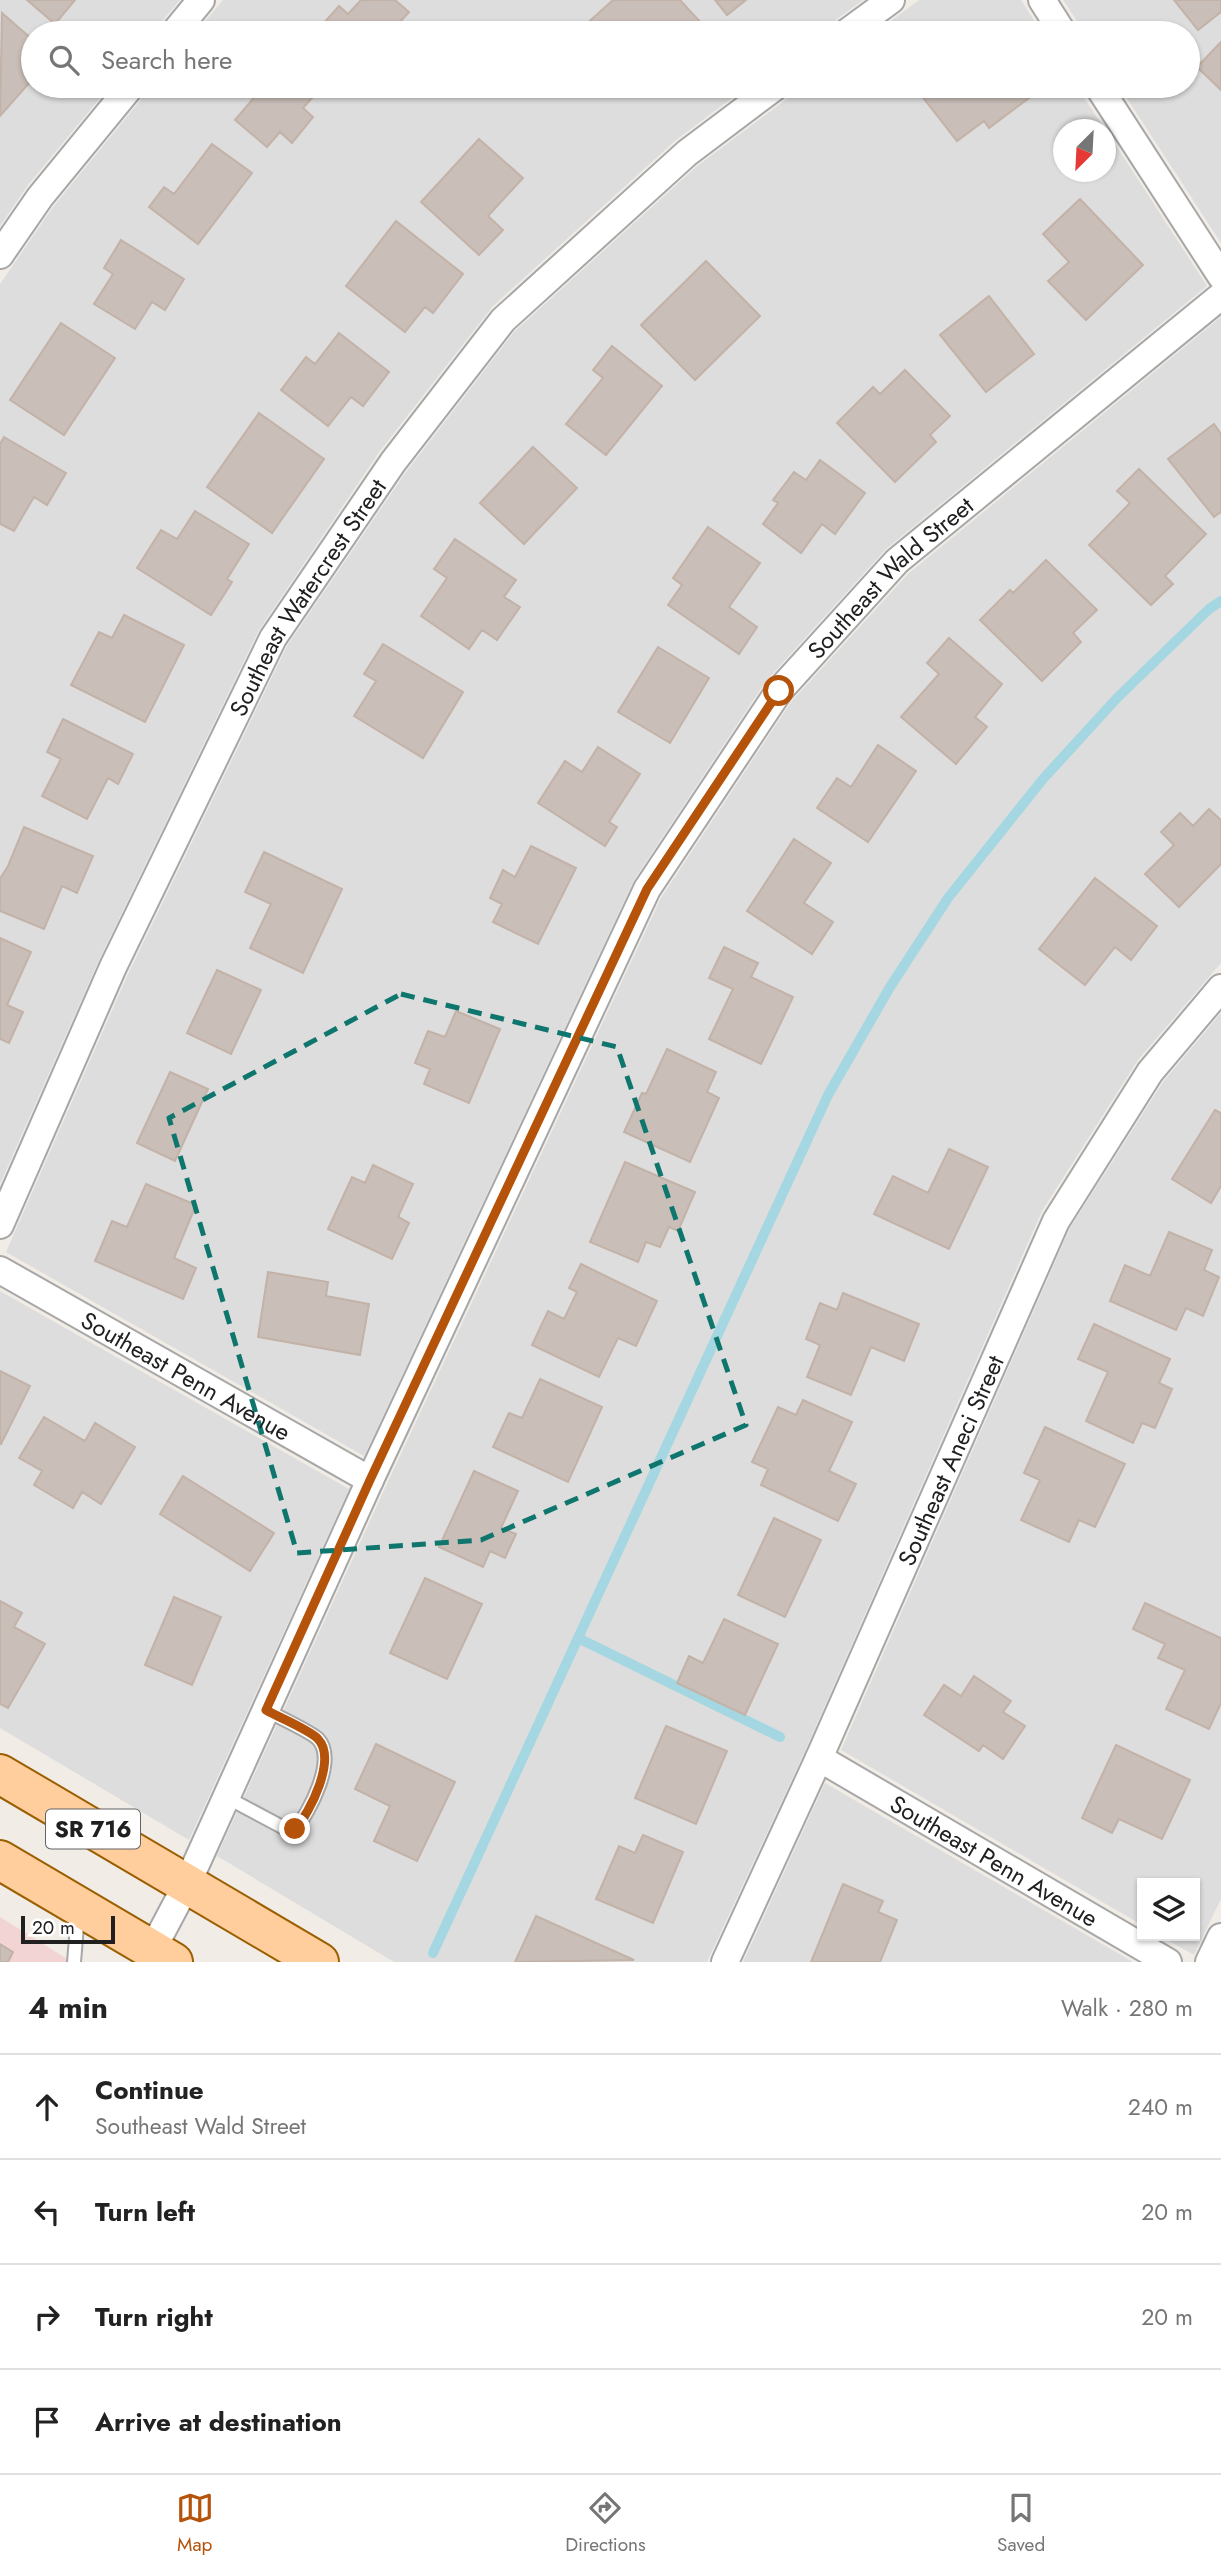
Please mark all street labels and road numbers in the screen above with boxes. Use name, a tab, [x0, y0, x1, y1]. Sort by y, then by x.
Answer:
street label: Southeast Watercrest Street	[220, 471, 394, 722]
street label: Southeast Wald Street	[799, 488, 981, 667]
street label: Southeast Penn Avenue	[75, 1302, 297, 1449]
street label: Southeast Aneci Street	[889, 1349, 1012, 1571]
street label: Southeast Penn Avenue	[884, 1786, 1105, 1935]
road number: SR 716	[46, 1810, 140, 1848]

